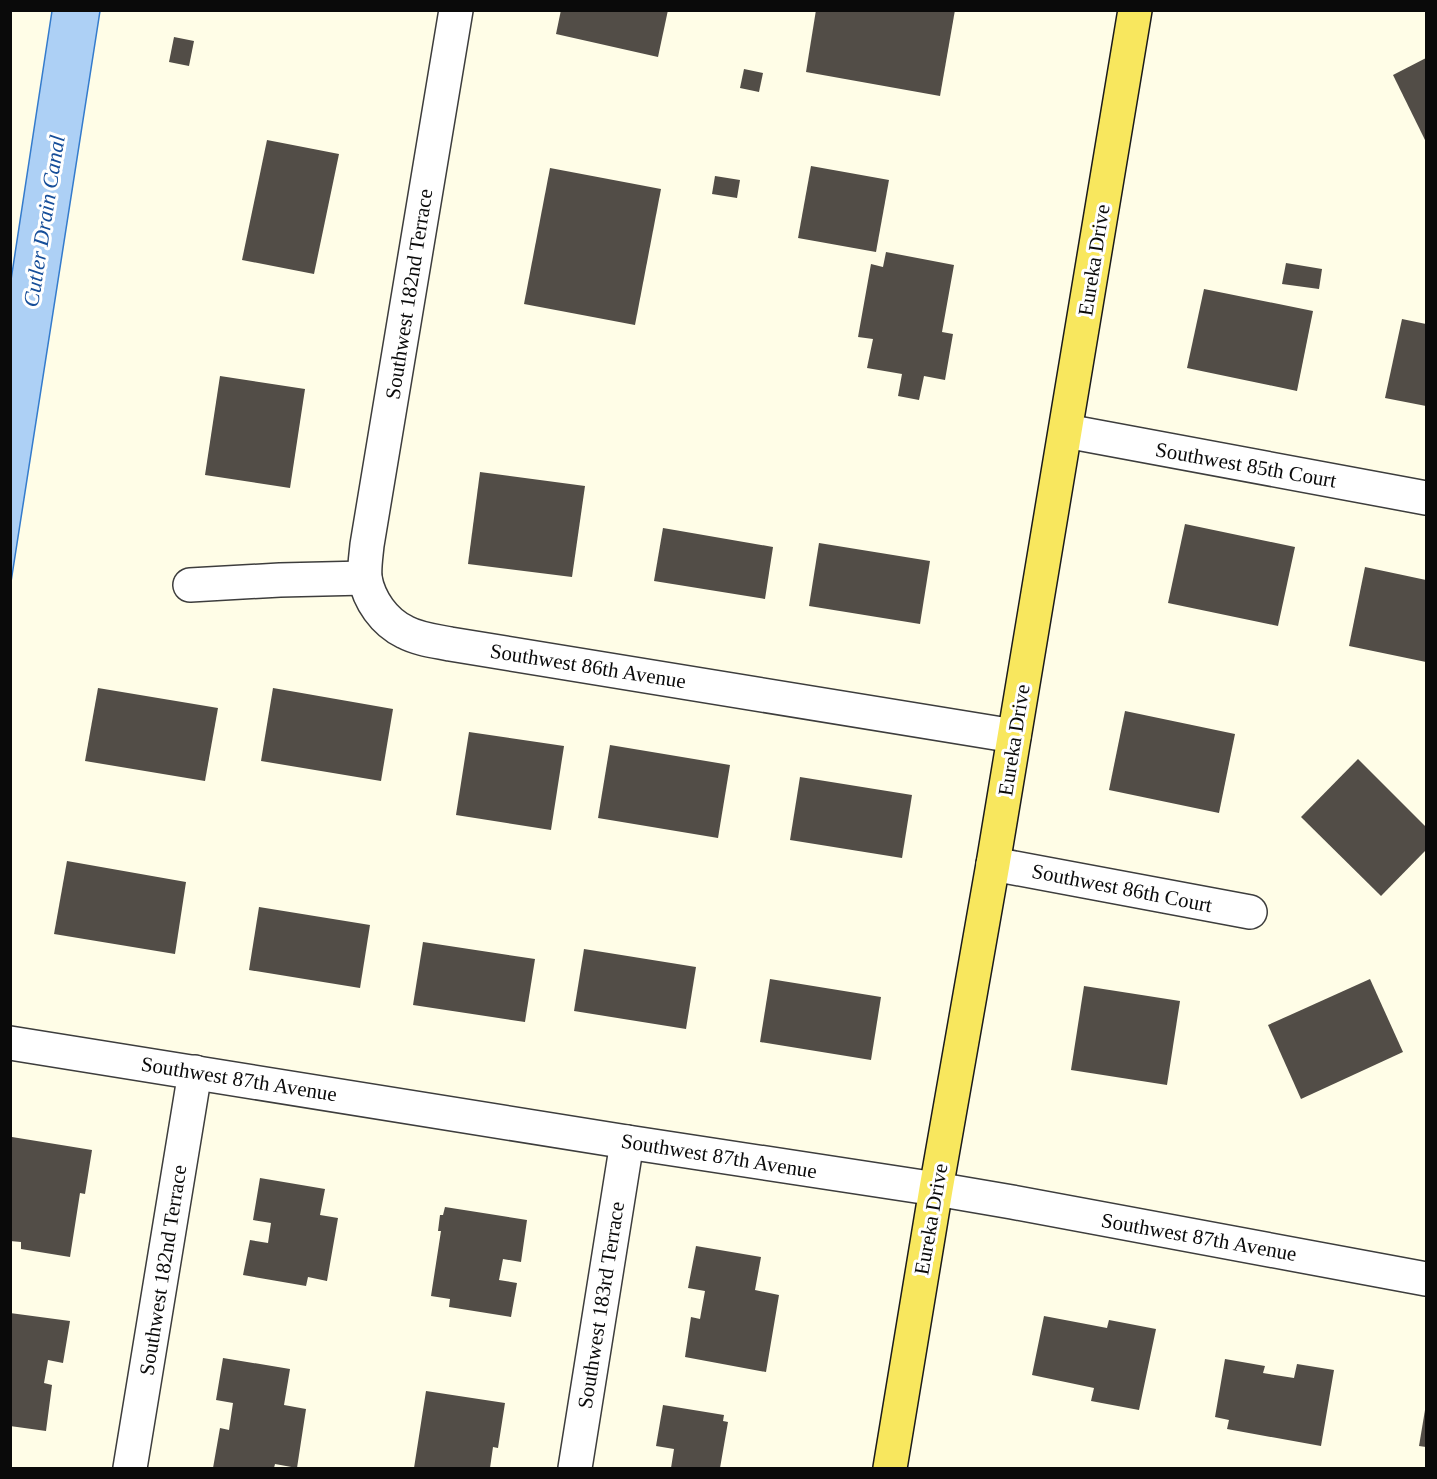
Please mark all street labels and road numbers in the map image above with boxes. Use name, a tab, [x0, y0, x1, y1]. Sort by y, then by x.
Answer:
street label: Southwest 182nd Terrace	[381, 187, 437, 401]
street label: Eureka Drive	[1073, 203, 1115, 317]
street label: Southwest 85th Court	[1154, 437, 1338, 493]
street label: Southwest 86th Avenue	[488, 639, 688, 693]
street label: Eureka Drive	[993, 683, 1035, 797]
street label: Southwest 86th Court	[1030, 859, 1214, 917]
street label: Southwest 87th Avenue	[139, 1052, 339, 1106]
street label: Southwest 87th Avenue	[619, 1129, 819, 1183]
street label: Eureka Drive	[909, 1162, 953, 1276]
street label: Southwest 182nd Terrace	[135, 1163, 191, 1377]
street label: Southwest 183rd Terrace	[573, 1200, 629, 1410]
street label: Southwest 87th Avenue	[1099, 1208, 1299, 1266]

